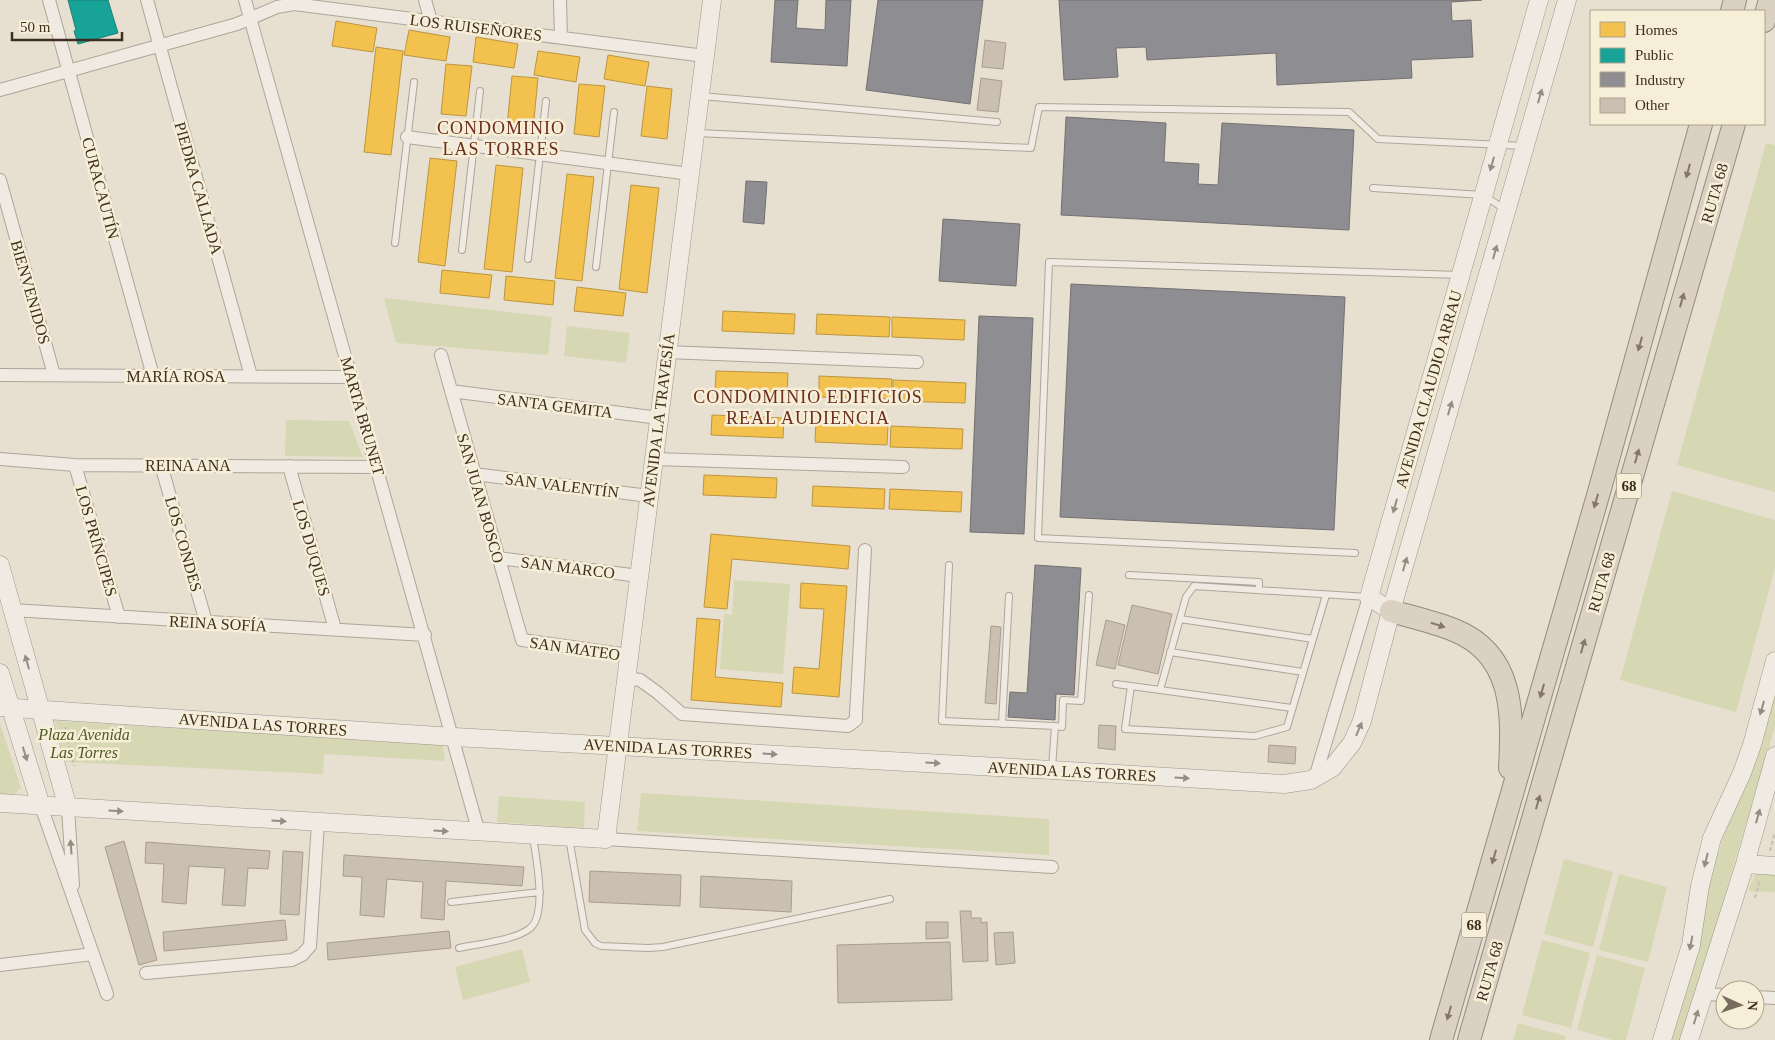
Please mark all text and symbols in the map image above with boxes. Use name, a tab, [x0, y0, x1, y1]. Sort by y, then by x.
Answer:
scale bar	[12, 10, 122, 42]
legend	[1590, 10, 1765, 125]
street label: LOS RUISEÑORES	[409, 11, 543, 44]
text: 50 m	[20, 19, 51, 35]
text: Homes	[1635, 22, 1678, 38]
text: Public	[1635, 47, 1674, 63]
text: Industry	[1635, 72, 1685, 88]
one-way arrow	[1536, 88, 1544, 103]
text: Other	[1635, 97, 1669, 113]
district label: CONDOMINIO LAS TORRES	[437, 118, 565, 159]
street label: PIEDRA CALLADA	[171, 120, 226, 257]
street label: CURACAUTÍN	[79, 135, 123, 241]
one-way arrow	[1487, 157, 1495, 172]
street label: RUTA 68	[1698, 161, 1731, 225]
one-way arrow	[1683, 163, 1691, 178]
street label: BIENVENIDOS	[8, 238, 54, 346]
one-way arrow	[1491, 245, 1499, 260]
street label: AVENIDA CLAUDIO ARRAU	[1392, 288, 1465, 490]
one-way arrow	[1679, 293, 1687, 308]
street label: AVENIDA LA TRAVESÍA	[638, 332, 678, 508]
one-way arrow	[1636, 337, 1644, 352]
street label: MARTA BRUNET	[337, 355, 388, 478]
street label: MARÍA ROSA	[126, 367, 226, 385]
district label: CONDOMINIO EDIFICIOS REAL AUDIENCIA	[693, 387, 923, 428]
street label: SANTA GEMITA	[496, 390, 614, 421]
one-way arrow	[1446, 401, 1454, 416]
street label: SAN JUAN BOSCO	[454, 431, 507, 565]
one-way arrow	[1634, 449, 1642, 464]
street label: REINA ANA	[145, 457, 231, 474]
street label: SAN VALENTÍN	[504, 469, 620, 501]
road number: 68	[1616, 474, 1642, 498]
street label: LOS PRÍNCIPES	[73, 484, 121, 598]
one-way arrow	[1592, 493, 1600, 508]
street label: LOS CONDES	[162, 495, 205, 594]
street label: LOS DUQUES	[290, 498, 333, 598]
one-way arrow	[1391, 499, 1399, 514]
street label: RUTA 68	[1585, 550, 1618, 614]
street label: SAN MARCO	[520, 553, 616, 582]
one-way arrow	[1401, 557, 1409, 572]
street label: REINA SOFÍA	[168, 611, 268, 635]
one-way arrow	[1431, 621, 1446, 629]
street label: SAN MATEO	[529, 634, 621, 663]
one-way arrow	[1579, 639, 1587, 654]
one-way arrow	[23, 654, 31, 669]
one-way arrow	[1537, 683, 1545, 698]
one-way arrow	[1758, 701, 1766, 716]
street label: AVENIDA LAS TORRES	[178, 710, 348, 739]
one-way arrow	[1355, 721, 1363, 736]
park label: Plaza Avenida Las Torres	[37, 726, 130, 761]
street label: AVENIDA LAS TORRES	[583, 736, 753, 761]
one-way arrow	[21, 747, 29, 762]
one-way arrow	[763, 750, 779, 758]
street label: AVENIDA LAS TORRES	[987, 759, 1157, 784]
one-way arrow	[925, 760, 941, 768]
one-way arrow	[1174, 774, 1190, 782]
one-way arrow	[1534, 795, 1542, 810]
one-way arrow	[109, 807, 125, 815]
one-way arrow	[1755, 808, 1763, 823]
one-way arrow	[271, 817, 287, 825]
one-way arrow	[433, 827, 449, 835]
one-way arrow	[66, 839, 74, 855]
one-way arrow	[1489, 849, 1497, 864]
one-way arrow	[1702, 853, 1710, 868]
road number: 68	[1462, 912, 1486, 938]
one-way arrow	[1687, 936, 1695, 951]
street label: RUTA 68	[1473, 939, 1506, 1003]
north arrow	[1715, 980, 1765, 1030]
text: N	[1745, 1000, 1760, 1011]
one-way arrow	[1445, 1005, 1453, 1020]
one-way arrow	[1693, 1009, 1701, 1024]

